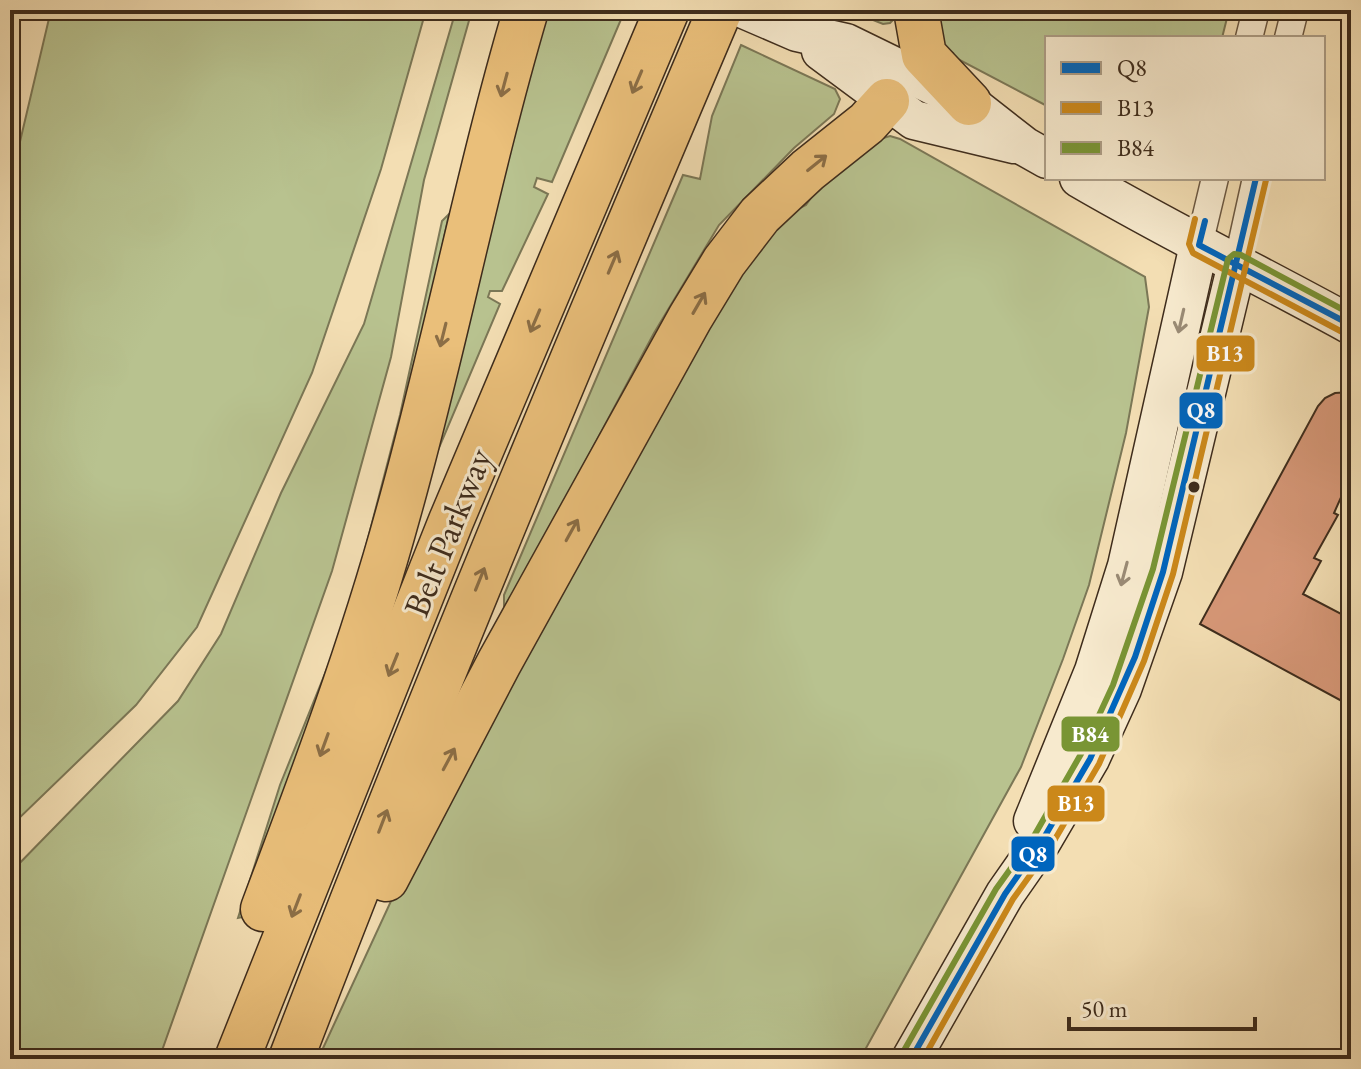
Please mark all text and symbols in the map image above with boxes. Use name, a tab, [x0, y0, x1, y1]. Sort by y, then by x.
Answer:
legend	[1045, 36, 1325, 180]
text: Q8	[1117, 52, 1147, 83]
one-way arrow	[628, 69, 643, 94]
one-way arrow	[496, 72, 511, 97]
text: B13	[1117, 92, 1154, 123]
text: B84	[1117, 132, 1155, 163]
one-way arrow	[807, 154, 827, 172]
one-way arrow	[606, 250, 621, 275]
one-way arrow	[691, 292, 707, 315]
one-way arrow	[1173, 307, 1188, 333]
one-way arrow	[527, 308, 542, 333]
one-way arrow	[435, 321, 450, 347]
line badge: B13	[1195, 334, 1256, 373]
text: B13	[1206, 339, 1244, 368]
line badge: Q8	[1178, 391, 1224, 430]
text: Q8	[1187, 396, 1215, 425]
street label: Belt Parkway	[392, 441, 503, 623]
unlabelled marker	[1186, 479, 1202, 495]
one-way arrow	[565, 519, 581, 542]
one-way arrow	[1116, 561, 1131, 587]
one-way arrow	[474, 567, 488, 592]
one-way arrow	[384, 652, 399, 677]
line badge: B84	[1060, 715, 1121, 753]
text: B84	[1071, 720, 1109, 749]
one-way arrow	[316, 733, 330, 757]
one-way arrow	[441, 747, 457, 771]
line badge: B13	[1046, 784, 1106, 823]
text: B13	[1057, 789, 1095, 818]
one-way arrow	[376, 809, 391, 834]
line badge: Q8	[1010, 835, 1056, 873]
text: Q8	[1019, 840, 1047, 869]
one-way arrow	[288, 893, 302, 918]
scale bar	[1069, 981, 1255, 1031]
text: 50 m	[1081, 993, 1128, 1024]

